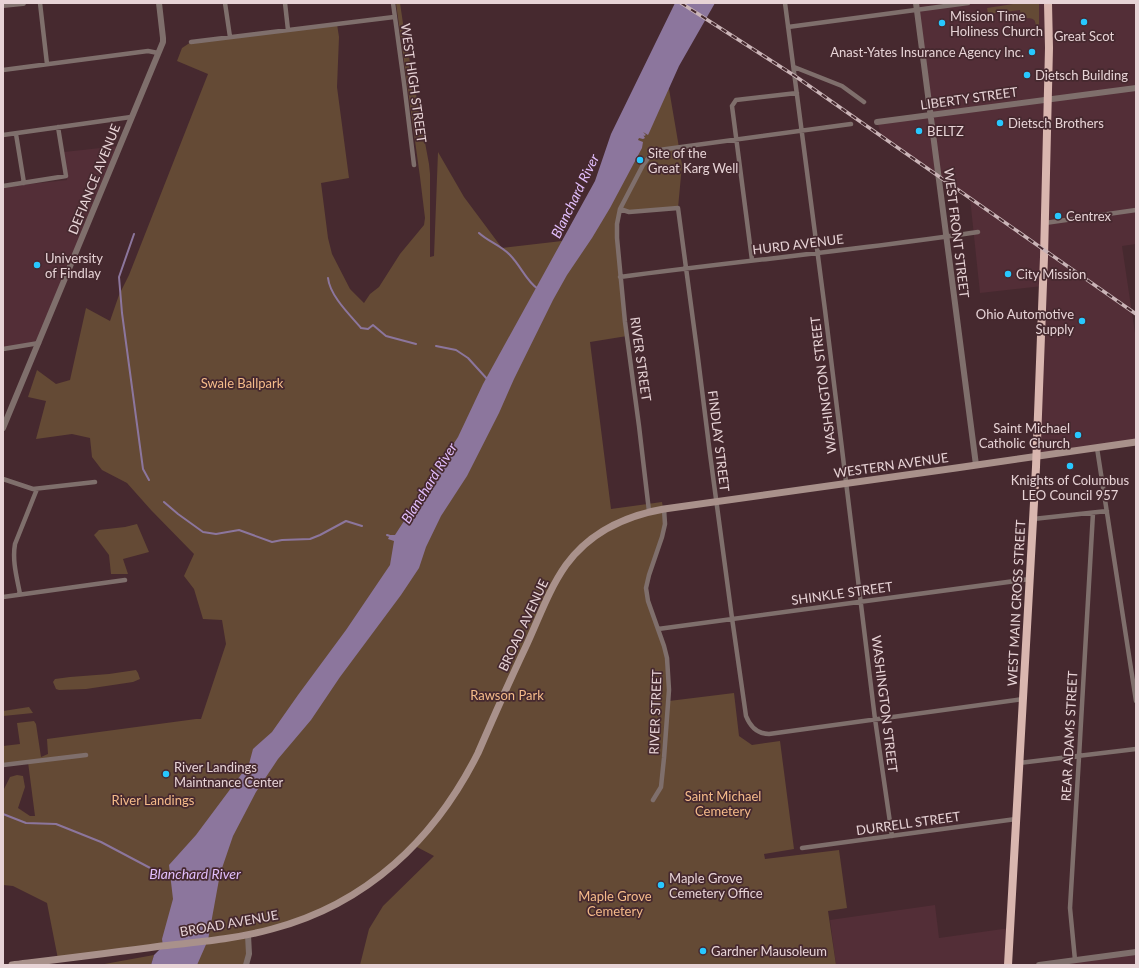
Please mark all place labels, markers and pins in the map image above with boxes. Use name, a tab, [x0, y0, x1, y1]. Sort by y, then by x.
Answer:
place label: Mission Time Holiness Church	[950, 8, 1043, 39]
marker: Great Scot	[1079, 17, 1089, 27]
marker: Mission Time Holiness Church	[937, 18, 947, 28]
place label: Great Scot	[1054, 28, 1114, 44]
place label: Anast-Yates Insurance Agency Inc.	[830, 44, 1024, 60]
marker: Anast-Yates Insurance Agency Inc.	[1027, 47, 1037, 57]
place label: Dietsch Building	[1035, 67, 1128, 83]
marker: Dietsch Building	[1022, 70, 1032, 80]
place label: Dietsch Brothers	[1008, 115, 1104, 131]
marker: Dietsch Brothers	[995, 118, 1005, 128]
place label: BELTZ	[927, 123, 964, 139]
marker: BELTZ	[914, 126, 924, 136]
place label: Site of the Great Karg Well	[648, 145, 738, 176]
marker: Site of the Great Karg Well	[635, 155, 645, 165]
place label: Centrex	[1066, 208, 1111, 224]
marker: Centrex	[1053, 211, 1063, 221]
place label: University of Findlay	[45, 250, 103, 281]
marker: University of Findlay	[32, 260, 42, 270]
place label: City Mission	[1016, 266, 1086, 282]
marker: City Mission	[1003, 269, 1013, 279]
place label: Ohio Automotive Supply	[976, 306, 1074, 337]
marker: Ohio Automotive Supply	[1077, 316, 1087, 326]
place label: Saint Michael Catholic Church	[979, 420, 1070, 451]
marker: Saint Michael Catholic Church	[1073, 430, 1083, 440]
marker: Knights of Columbus LEO Council 957	[1065, 461, 1075, 471]
place label: Knights of Columbus LEO Council 957	[1011, 472, 1130, 503]
place label: River Landings Maintnance Center	[174, 759, 284, 790]
marker: River Landings Maintnance Center	[161, 769, 171, 779]
place label: Maple Grove Cemetery Office	[669, 870, 763, 901]
marker: Maple Grove Cemetery Office	[656, 880, 666, 890]
place label: Gardner Mausoleum	[711, 943, 827, 959]
marker: Gardner Mausoleum	[698, 946, 708, 956]

